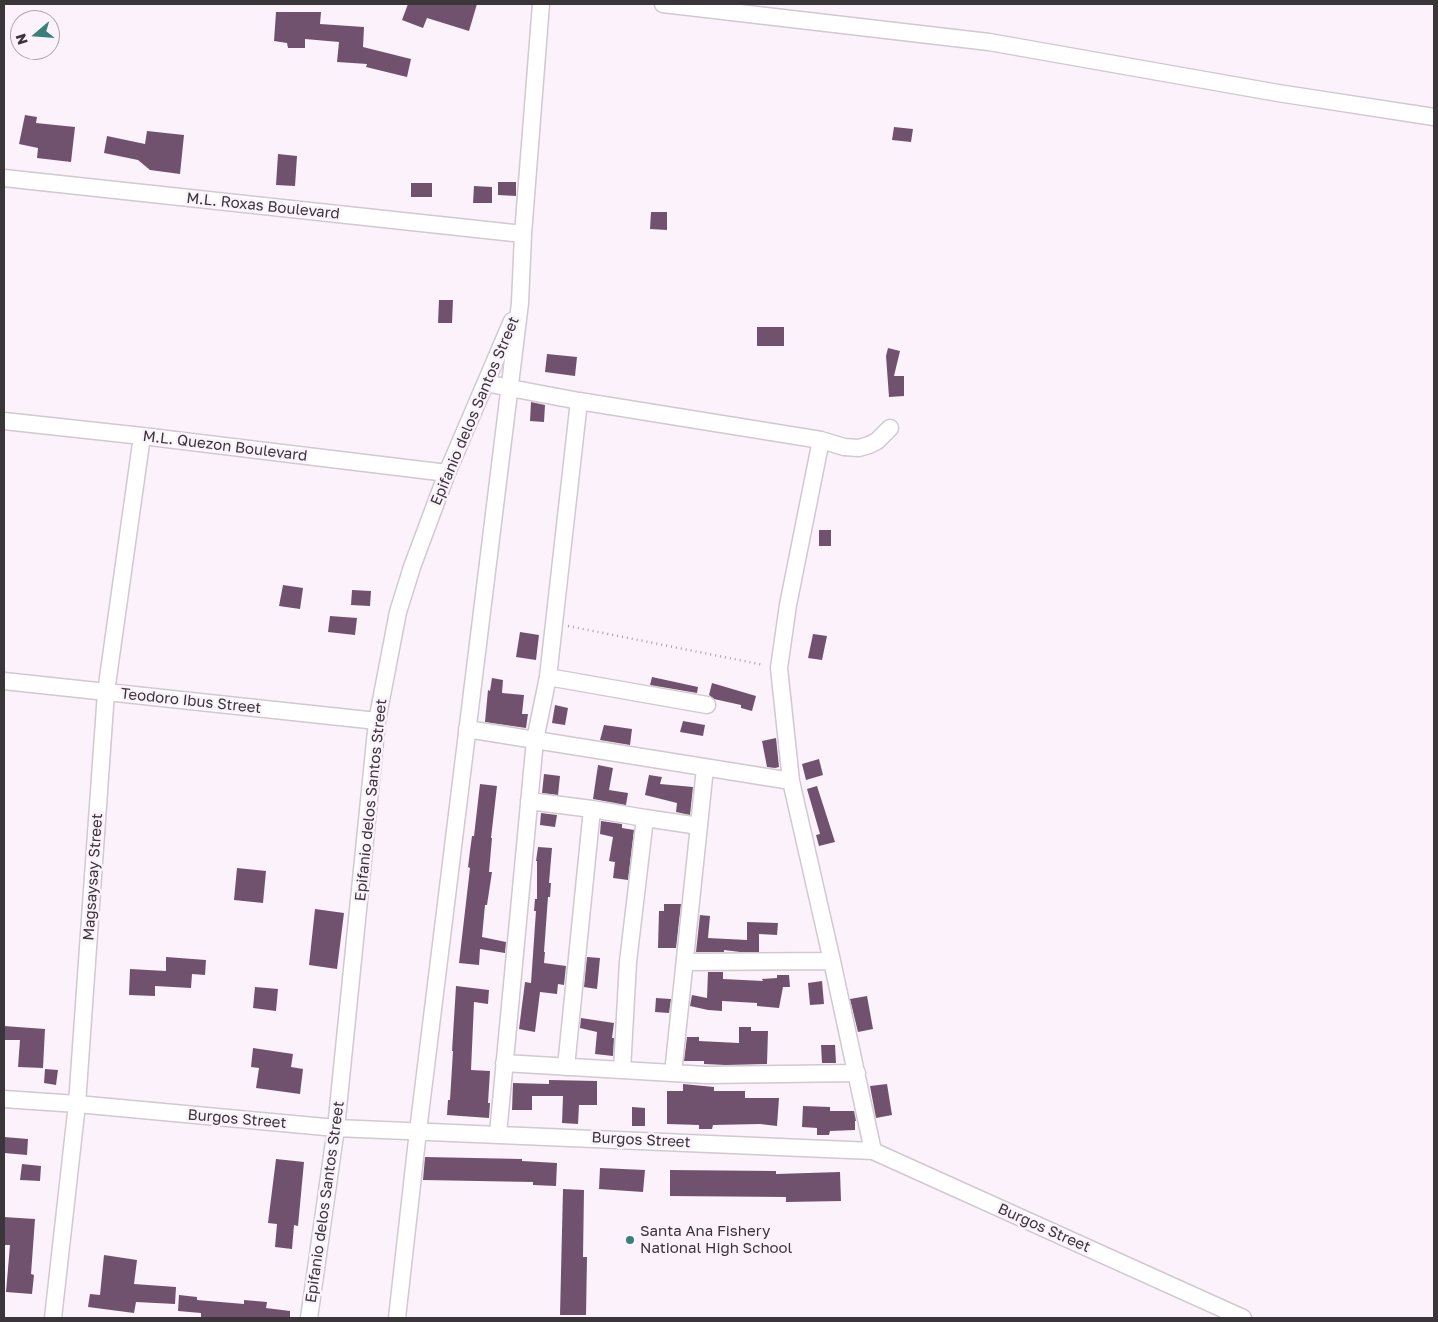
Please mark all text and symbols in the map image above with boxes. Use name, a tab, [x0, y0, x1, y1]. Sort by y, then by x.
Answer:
north arrow	[10, 10, 60, 60]
text: N	[11, 32, 31, 47]
street label: M.L. Roxas Boulevard	[185, 189, 341, 223]
street label: Epifanio delos Santos Street	[427, 314, 523, 508]
street label: M.L. Quezon Boulevard	[142, 427, 308, 465]
street label: Teodoro Ibus Street	[120, 685, 262, 717]
street label: Epifanio delos Santos Street	[351, 698, 391, 902]
street label: Magsaysay Street	[80, 813, 106, 941]
street label: Epifanio delos Santos Street	[302, 1100, 348, 1304]
street label: Burgos Street	[187, 1106, 287, 1132]
street label: Burgos Street	[591, 1128, 691, 1152]
street label: Burgos Street	[995, 1200, 1093, 1256]
place label: Santa Ana Fishery National High School	[640, 1222, 792, 1257]
marker: Santa Ana Fishery National High School	[624, 1234, 636, 1246]

